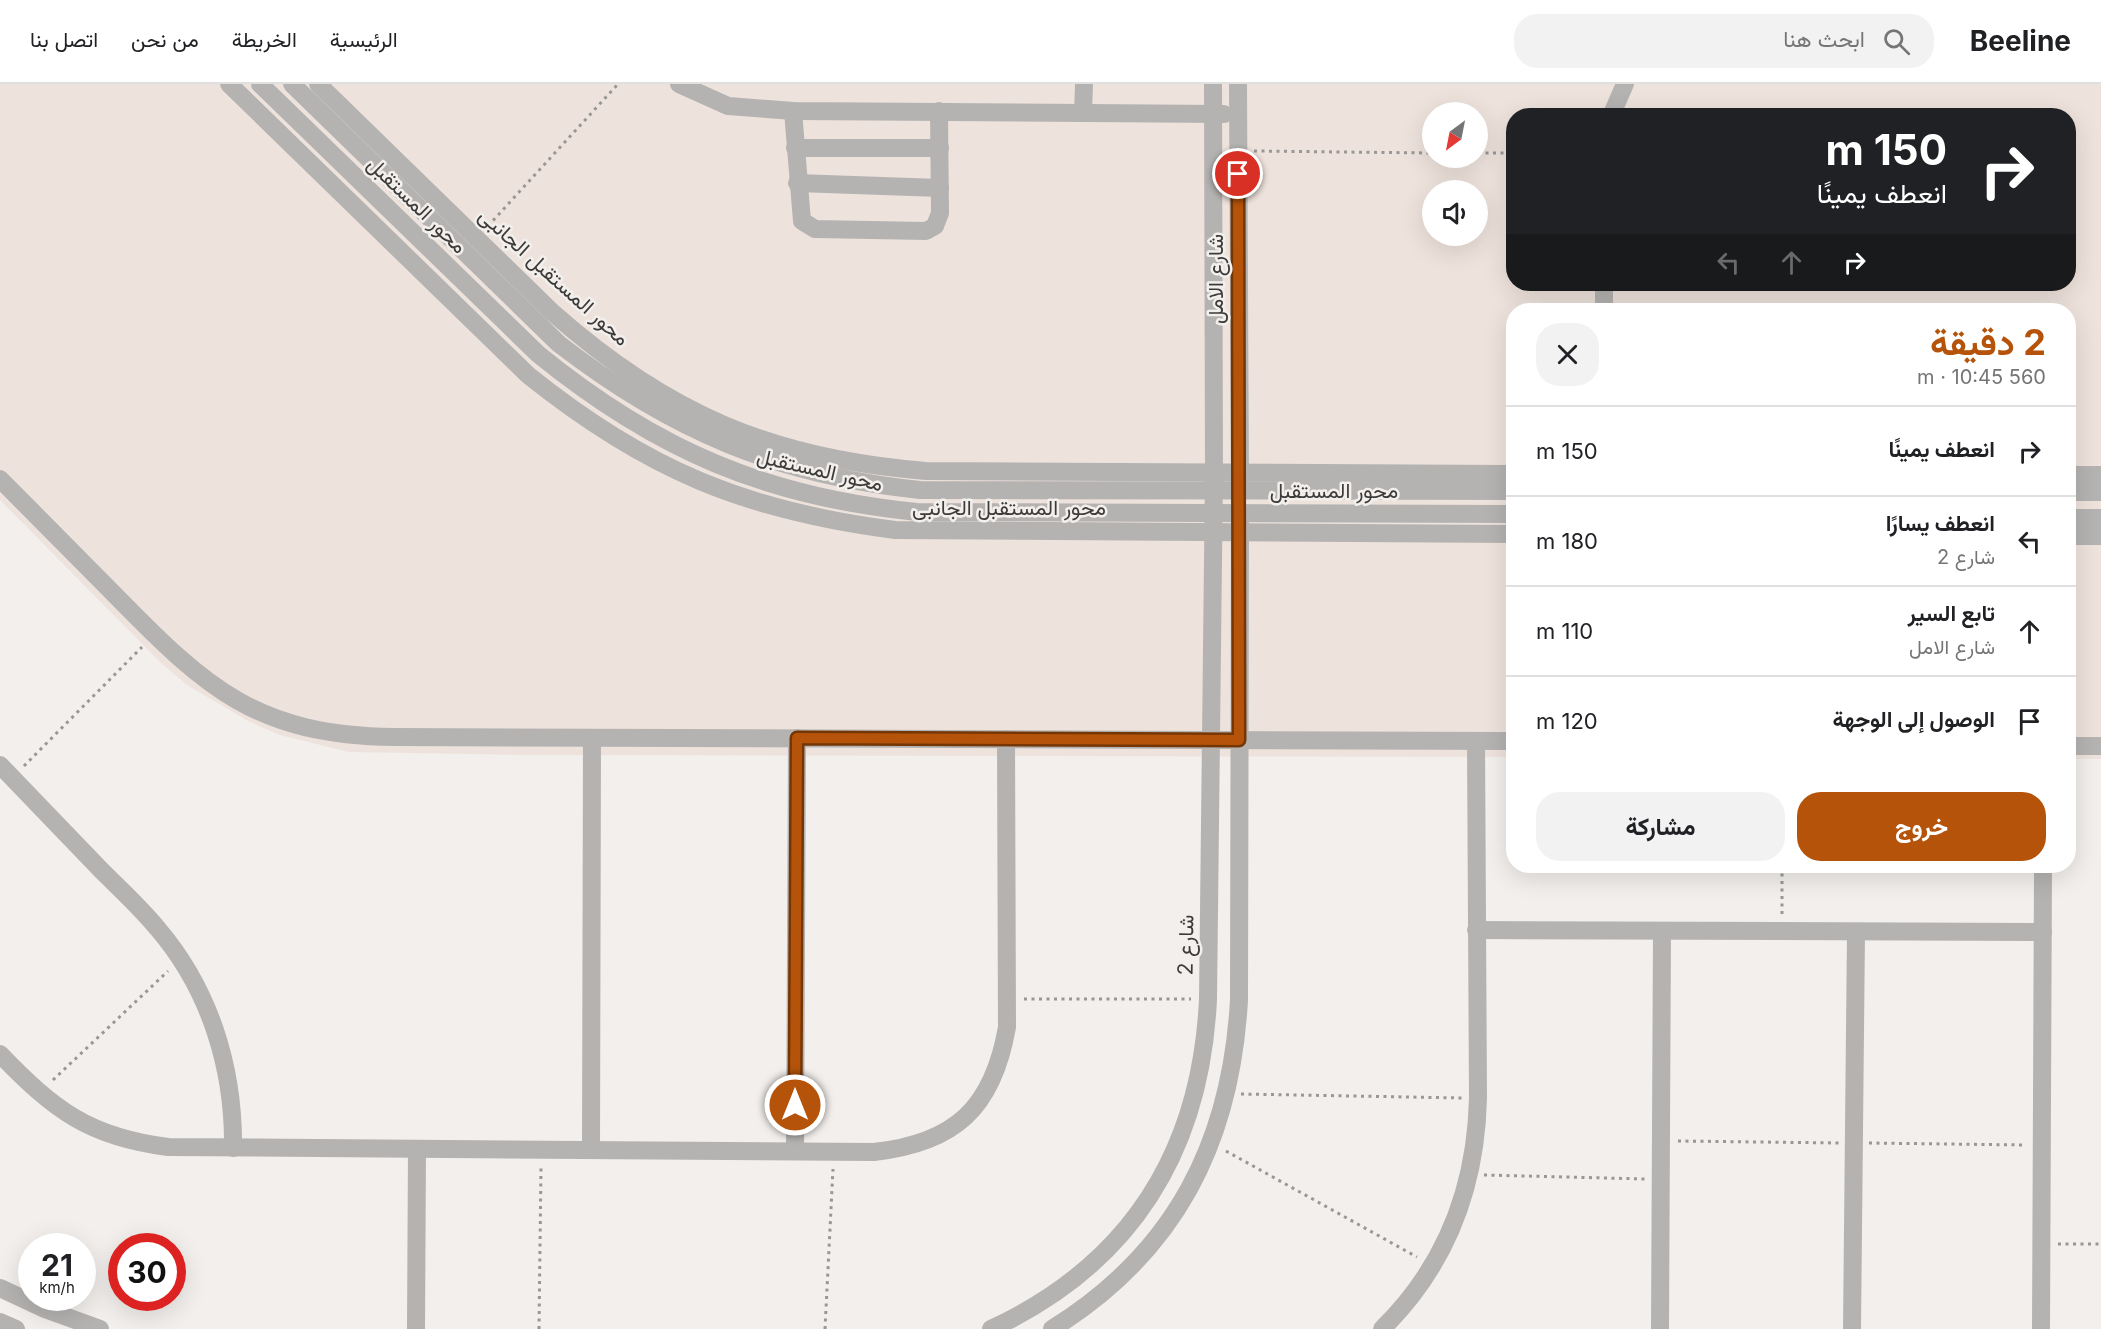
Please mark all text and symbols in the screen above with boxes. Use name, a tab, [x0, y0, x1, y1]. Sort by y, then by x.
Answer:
search box	[1514, 14, 1934, 68]
text: Beeline	[1970, 24, 2071, 58]
icon: search	[1880, 25, 1913, 58]
text: ابحث هنا	[1783, 26, 1865, 52]
text: اتصل بنا	[30, 27, 98, 52]
text: من نحن	[131, 27, 199, 52]
text: الخريطة	[232, 27, 297, 52]
text: الرئيسية	[330, 27, 398, 52]
north arrow	[1422, 102, 1488, 168]
map controls	[1422, 102, 1488, 246]
text: 150 m	[1825, 124, 1947, 175]
icon: right	[1968, 132, 2046, 210]
pin	[1212, 148, 1263, 199]
street label: محور المستقبل	[362, 151, 472, 259]
icon: arrive	[1221, 157, 1254, 190]
text: انعطف يمينًا	[1817, 177, 1947, 210]
button: sound	[1422, 180, 1488, 246]
street label: محور المستقبل الجانبى	[473, 202, 635, 352]
street label: شارع الامل	[1203, 234, 1230, 324]
icon: left	[1712, 246, 1745, 279]
icon: ahead	[1775, 246, 1808, 279]
icon: right	[1838, 246, 1871, 279]
text: 2 دقيقة	[1930, 320, 2046, 364]
button: close	[1536, 323, 1599, 386]
text: 560 m · 10:45	[1917, 365, 2046, 389]
icon: right	[2013, 435, 2046, 468]
text: انعطف يمينًا	[1888, 436, 1995, 462]
text: 150 m	[1536, 438, 1598, 464]
street label: محور المستقبل	[754, 443, 886, 497]
street label: محور المستقبل	[1270, 478, 1398, 504]
street label: محور المستقبل الجانبى	[912, 495, 1106, 521]
text: انعطف يسارًا	[1886, 510, 1995, 536]
icon: left	[2013, 525, 2046, 558]
text: 180 m	[1536, 528, 1598, 554]
text: شارع 2	[1937, 545, 1995, 569]
text: تابع السير	[1908, 600, 1995, 626]
icon: ahead	[2013, 615, 2046, 648]
text: 110 m	[1536, 618, 1593, 644]
text: شارع الامل	[1909, 635, 1995, 659]
icon: arrive	[2013, 705, 2046, 738]
text: الوصول إلى الوجهة	[1832, 706, 1995, 732]
text: 120 m	[1536, 708, 1598, 734]
button: مشاركة	[1536, 792, 1785, 861]
button: خروج	[1797, 792, 2046, 861]
street label: شارع 2	[1172, 914, 1201, 976]
position arrow	[763, 1073, 827, 1137]
speed limit sign: 30	[108, 1233, 186, 1311]
text: 21	[41, 1247, 73, 1283]
text: km/h	[39, 1278, 75, 1297]

